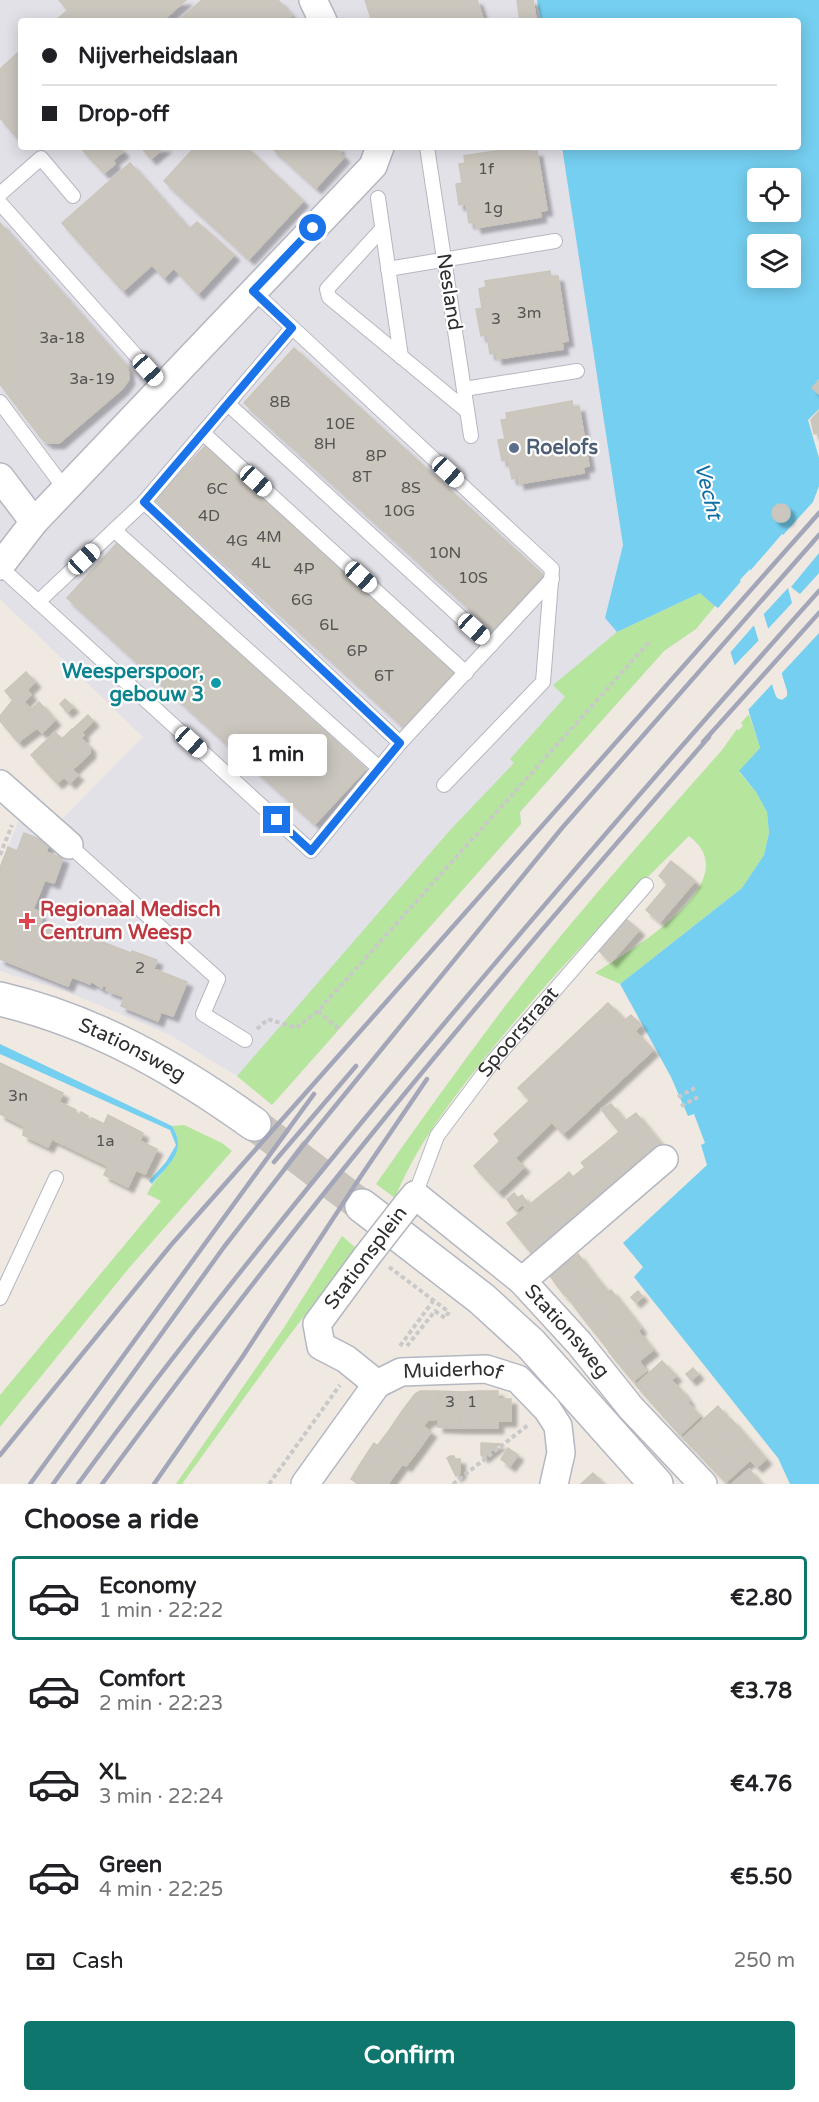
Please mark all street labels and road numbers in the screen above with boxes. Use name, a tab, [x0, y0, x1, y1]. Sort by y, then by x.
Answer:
street label: Nesland	[431, 252, 467, 332]
street label: Spoorstraat	[473, 982, 564, 1082]
street label: Stationsweg	[75, 1013, 190, 1087]
street label: Stationsplein	[319, 1202, 413, 1314]
street label: Stationsweg	[519, 1280, 614, 1383]
street label: Muiderhof	[403, 1357, 506, 1386]

